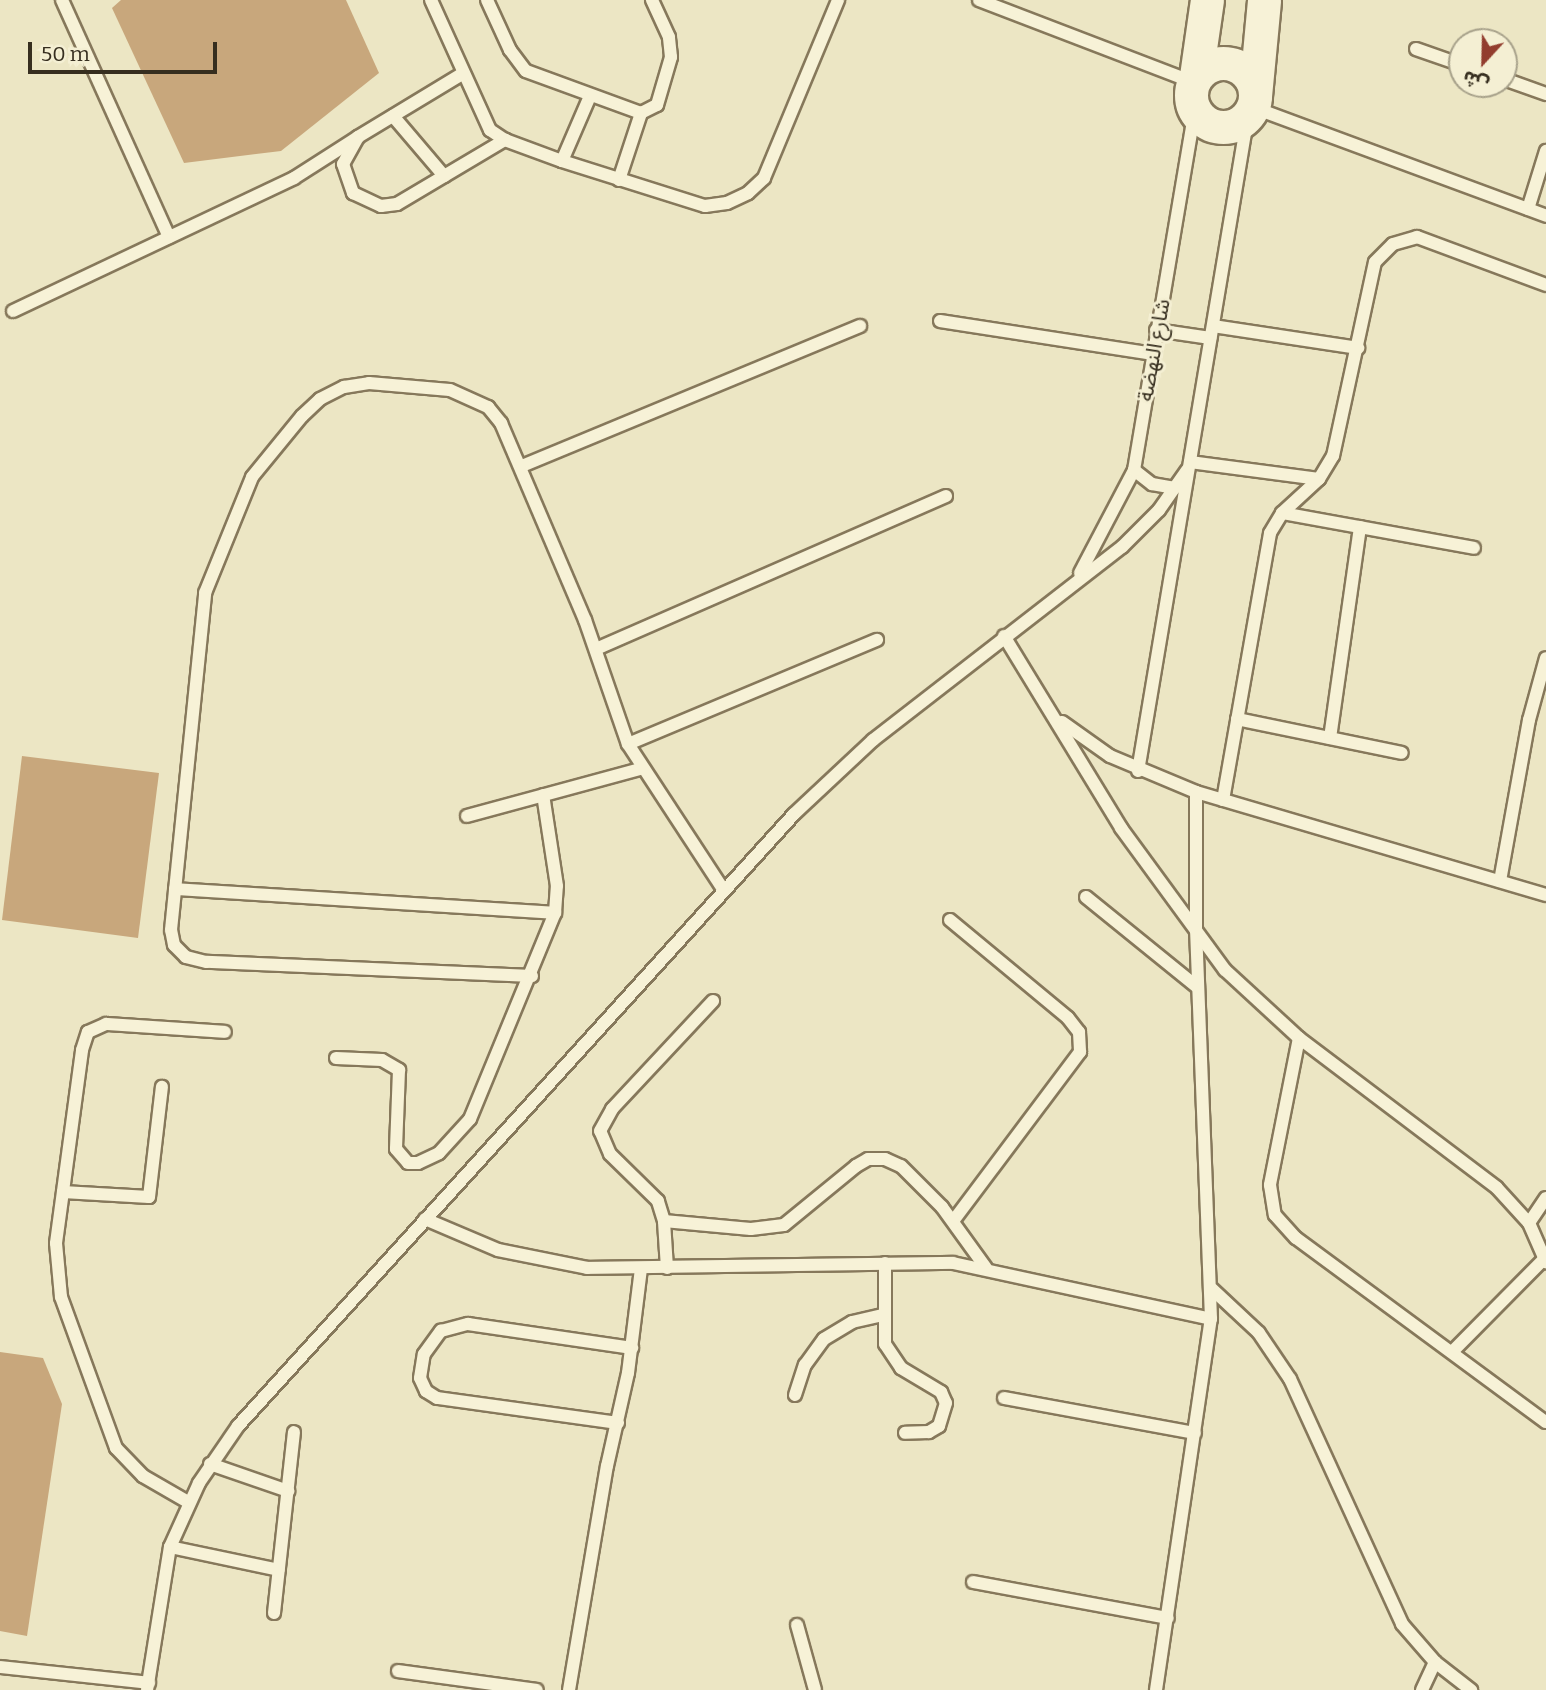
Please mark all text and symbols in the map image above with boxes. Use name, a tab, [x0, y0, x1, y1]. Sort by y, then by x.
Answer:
scale bar	[32, 28, 220, 72]
north arrow	[1448, 28, 1518, 98]
text: 50 m	[41, 41, 90, 67]
text: ش	[1459, 66, 1492, 97]
street label: شارع النهضة	[1133, 297, 1175, 403]

